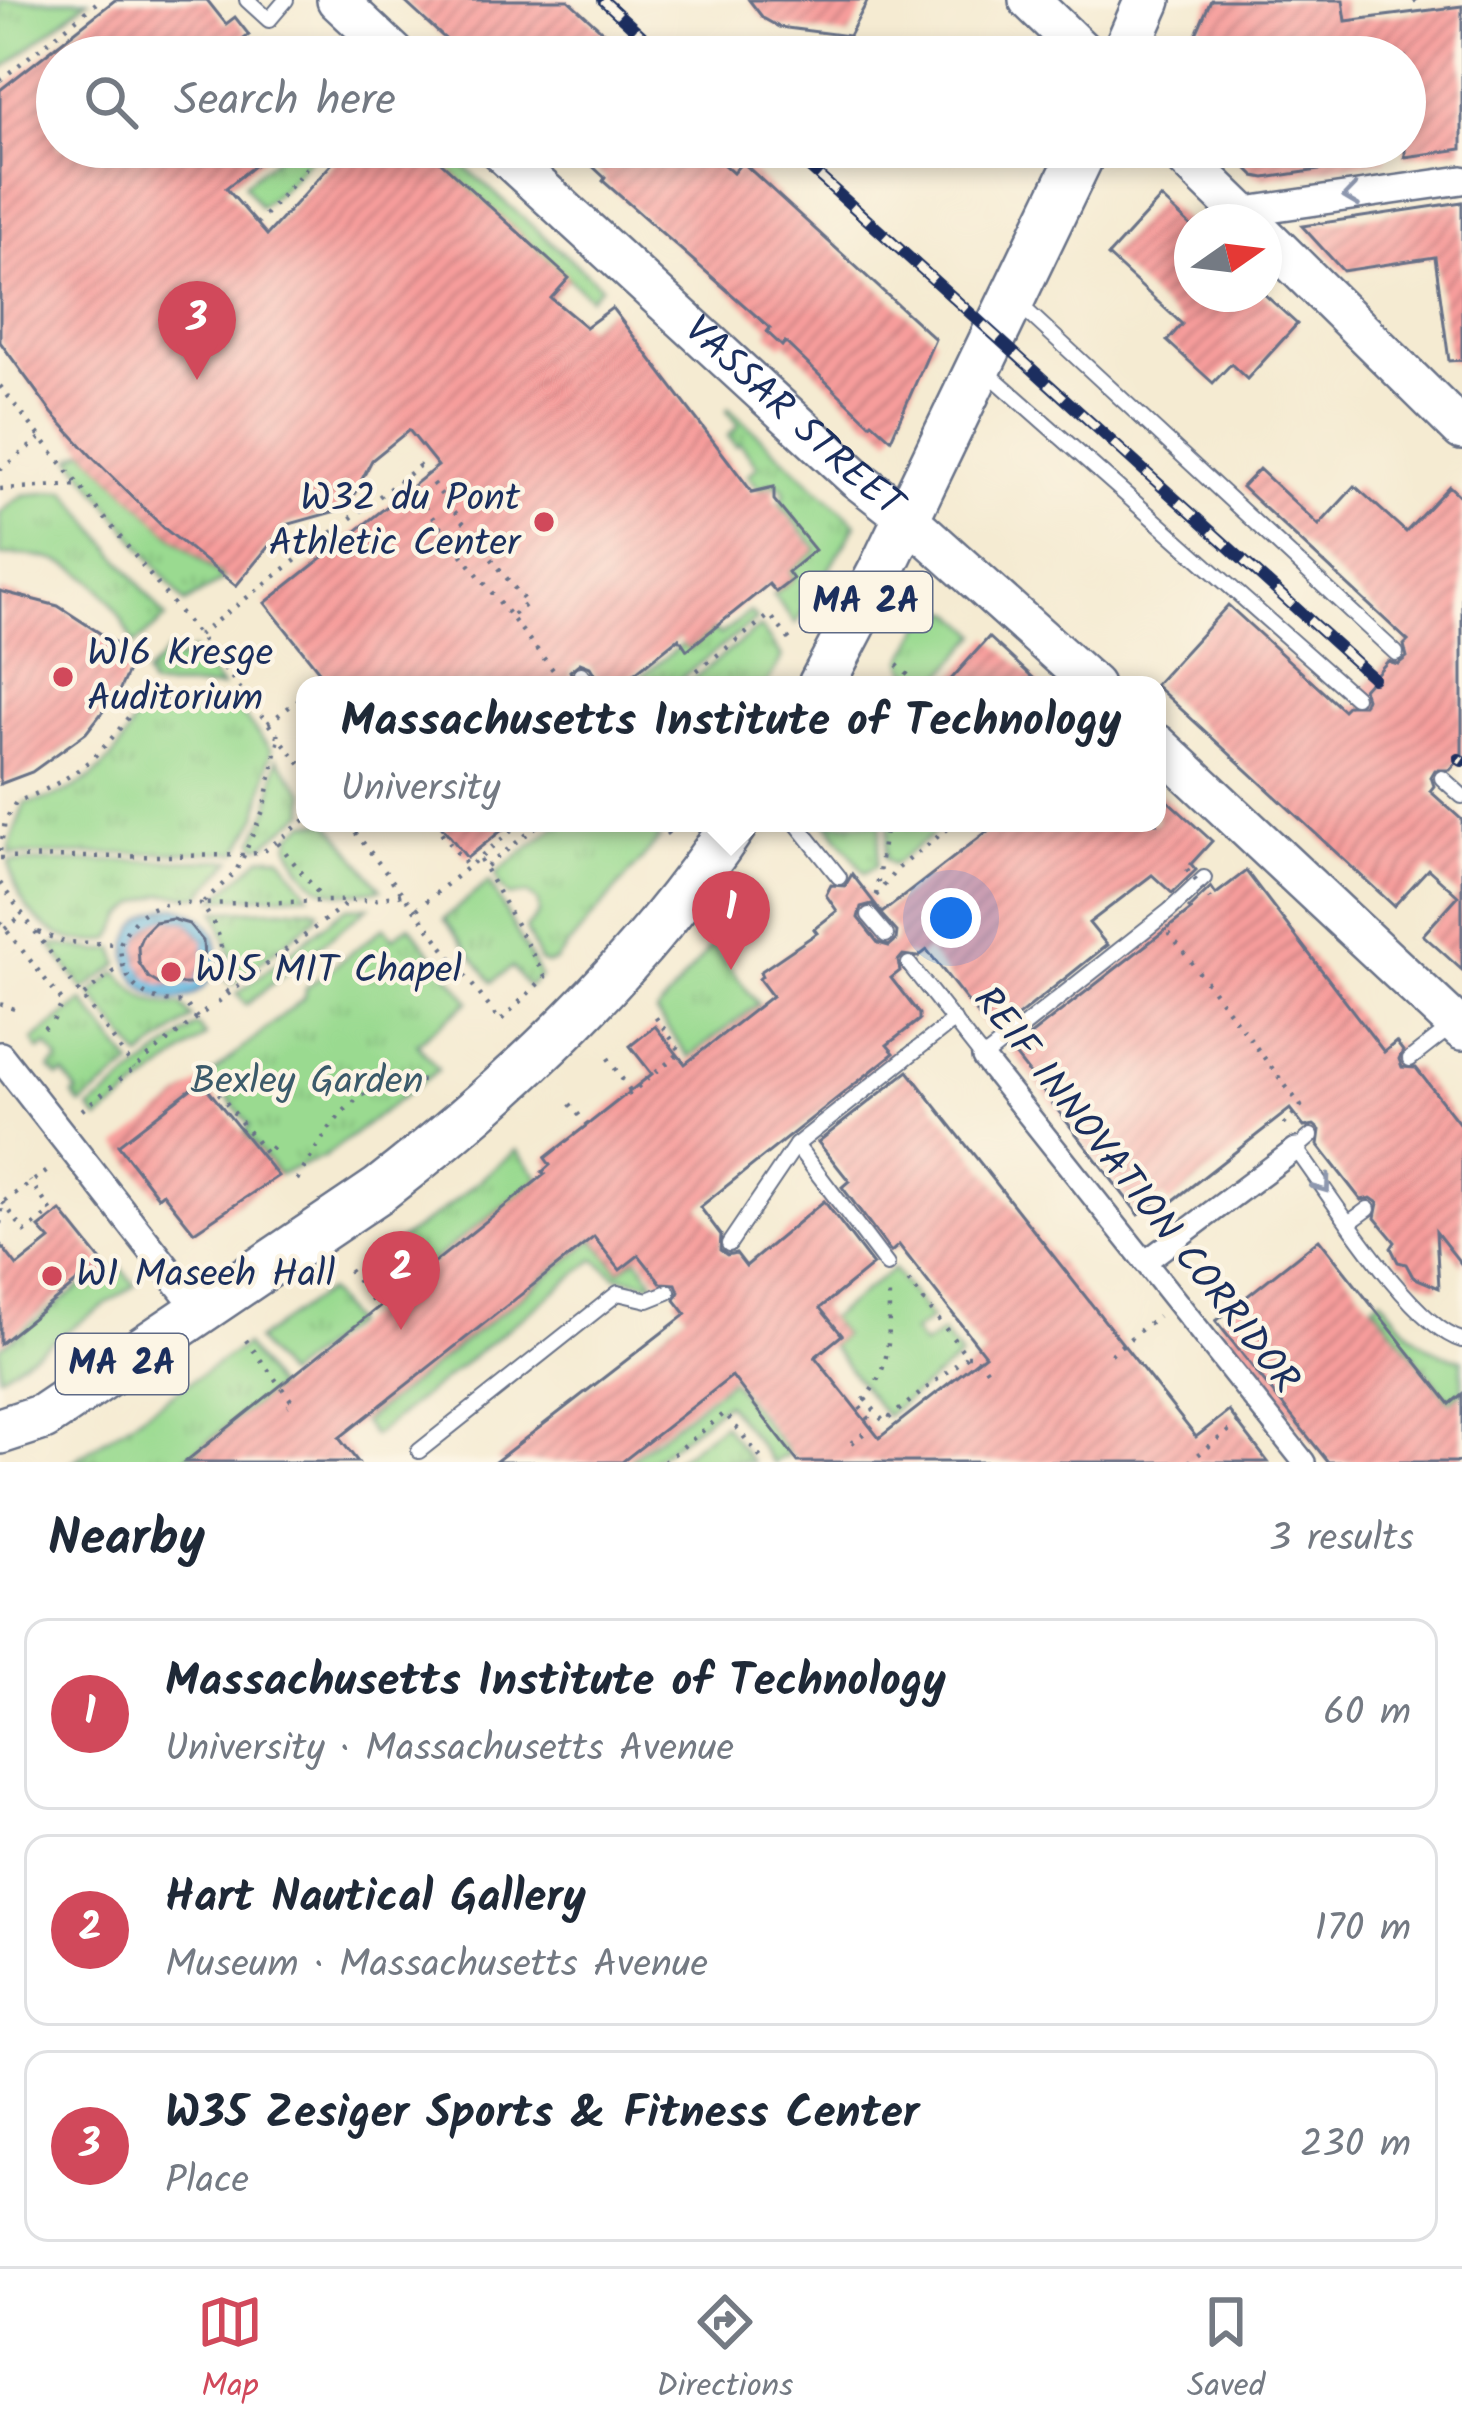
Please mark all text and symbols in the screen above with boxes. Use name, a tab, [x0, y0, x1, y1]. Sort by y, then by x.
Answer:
search box	[36, 36, 1426, 168]
text: Search here	[174, 66, 396, 138]
icon: search	[78, 69, 144, 135]
one-way arrow	[1341, 182, 1361, 208]
north arrow	[1174, 204, 1282, 312]
pin: 3	[158, 281, 236, 380]
street label: VASSAR STREET	[668, 302, 919, 537]
place label: W32 du Pont Athletic Center	[269, 469, 522, 576]
marker: W32 du Pont Athletic Center	[531, 509, 557, 535]
road number: MA 2A	[800, 572, 932, 632]
place label: W16 Kresge Auditorium	[87, 624, 273, 731]
marker: W16 Kresge Auditorium	[50, 664, 76, 690]
popup	[296, 676, 1166, 832]
text: Massachusetts Institute of Technology	[341, 687, 1121, 759]
text: University	[341, 759, 500, 821]
pin: 1	[692, 871, 770, 970]
your location	[921, 888, 981, 948]
place label: W15 MIT Chapel	[195, 941, 462, 1003]
marker: W15 MIT Chapel	[158, 959, 184, 985]
street label: REIF INNOVATION CORRIDOR	[956, 974, 1314, 1408]
park label: Bexley Garden	[191, 1052, 423, 1114]
one-way arrow	[1309, 1172, 1331, 1193]
pin: 2	[362, 1231, 440, 1330]
place label: W1 Maseeh Hall	[76, 1245, 335, 1307]
marker: W1 Maseeh Hall	[39, 1263, 65, 1289]
road number: MA 2A	[56, 1334, 188, 1394]
text: Nearby	[48, 1500, 205, 1581]
text: 3 results	[1269, 1509, 1414, 1571]
text: Massachusetts Institute of Technology	[165, 1647, 946, 1719]
text: 1	[84, 1683, 96, 1745]
text: 60 m	[1323, 1683, 1411, 1745]
text: University · Massachusetts Avenue	[165, 1719, 734, 1781]
text: Hart Nautical Gallery	[165, 1863, 586, 1935]
text: 2	[79, 1899, 101, 1961]
text: 170 m	[1315, 1899, 1411, 1961]
text: Museum · Massachusetts Avenue	[165, 1935, 708, 1997]
text: W35 Zesiger Sports & Fitness Center	[165, 2079, 919, 2151]
text: 3	[79, 2115, 101, 2177]
text: 230 m	[1300, 2115, 1411, 2177]
text: Place	[165, 2151, 249, 2213]
tab: Map	[197, 2289, 263, 2414]
tab: Directions	[656, 2289, 793, 2414]
tab: Saved	[1187, 2289, 1265, 2414]

